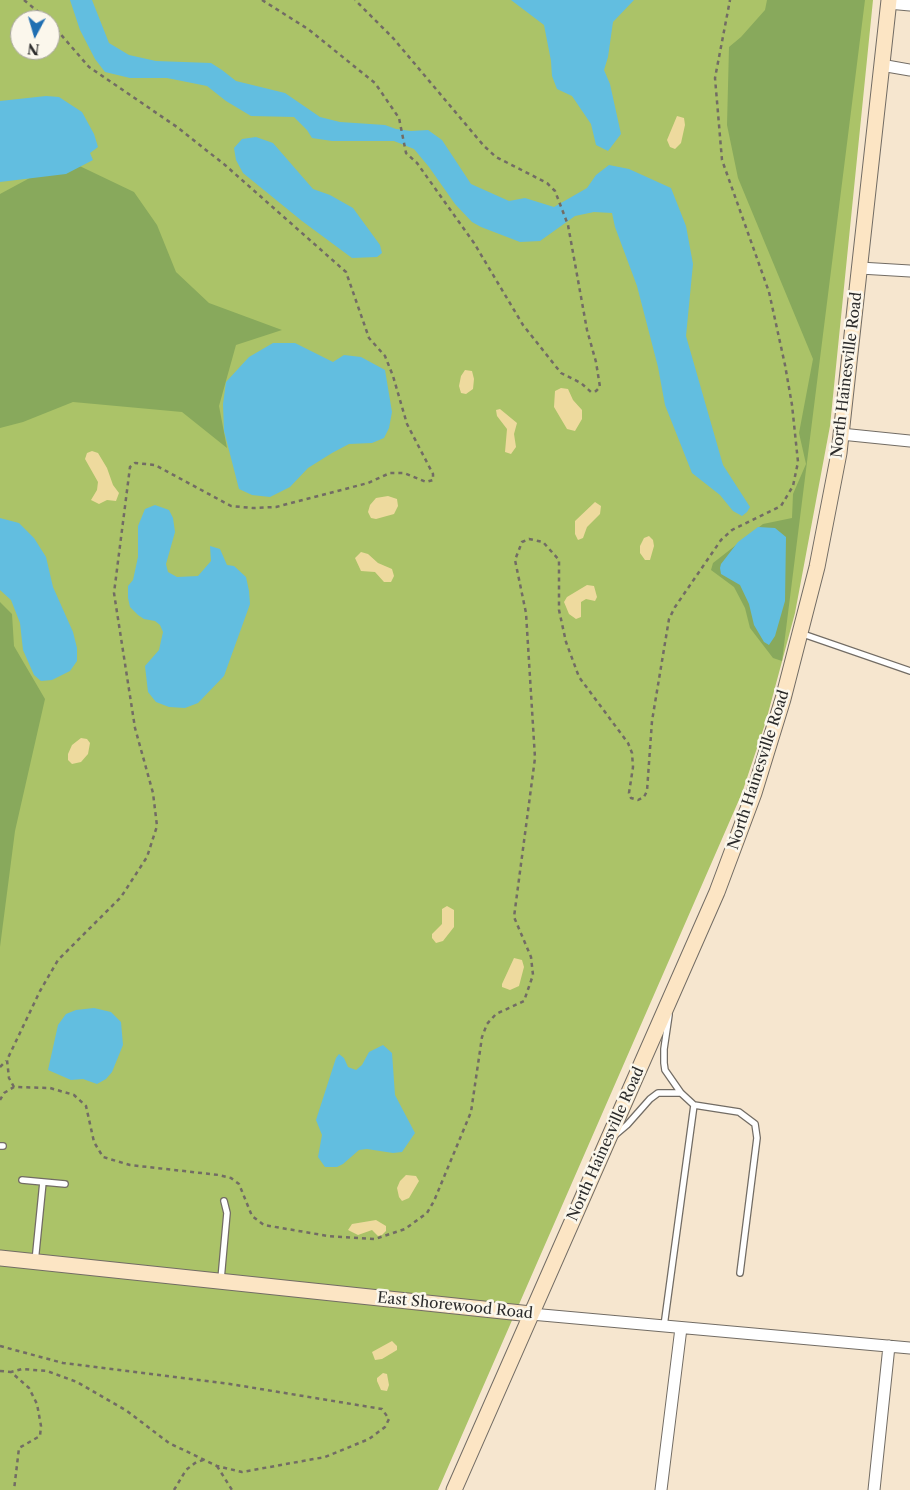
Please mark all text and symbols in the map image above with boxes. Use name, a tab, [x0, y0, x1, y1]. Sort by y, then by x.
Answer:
north arrow	[10, 10, 60, 60]
text: N	[27, 39, 41, 59]
street label: North Hainesville Road	[828, 291, 866, 459]
street label: North Hainesville Road	[725, 688, 793, 852]
street label: North Hainesville Road	[564, 1064, 648, 1224]
street label: East Shorewood Road	[376, 1289, 534, 1323]

